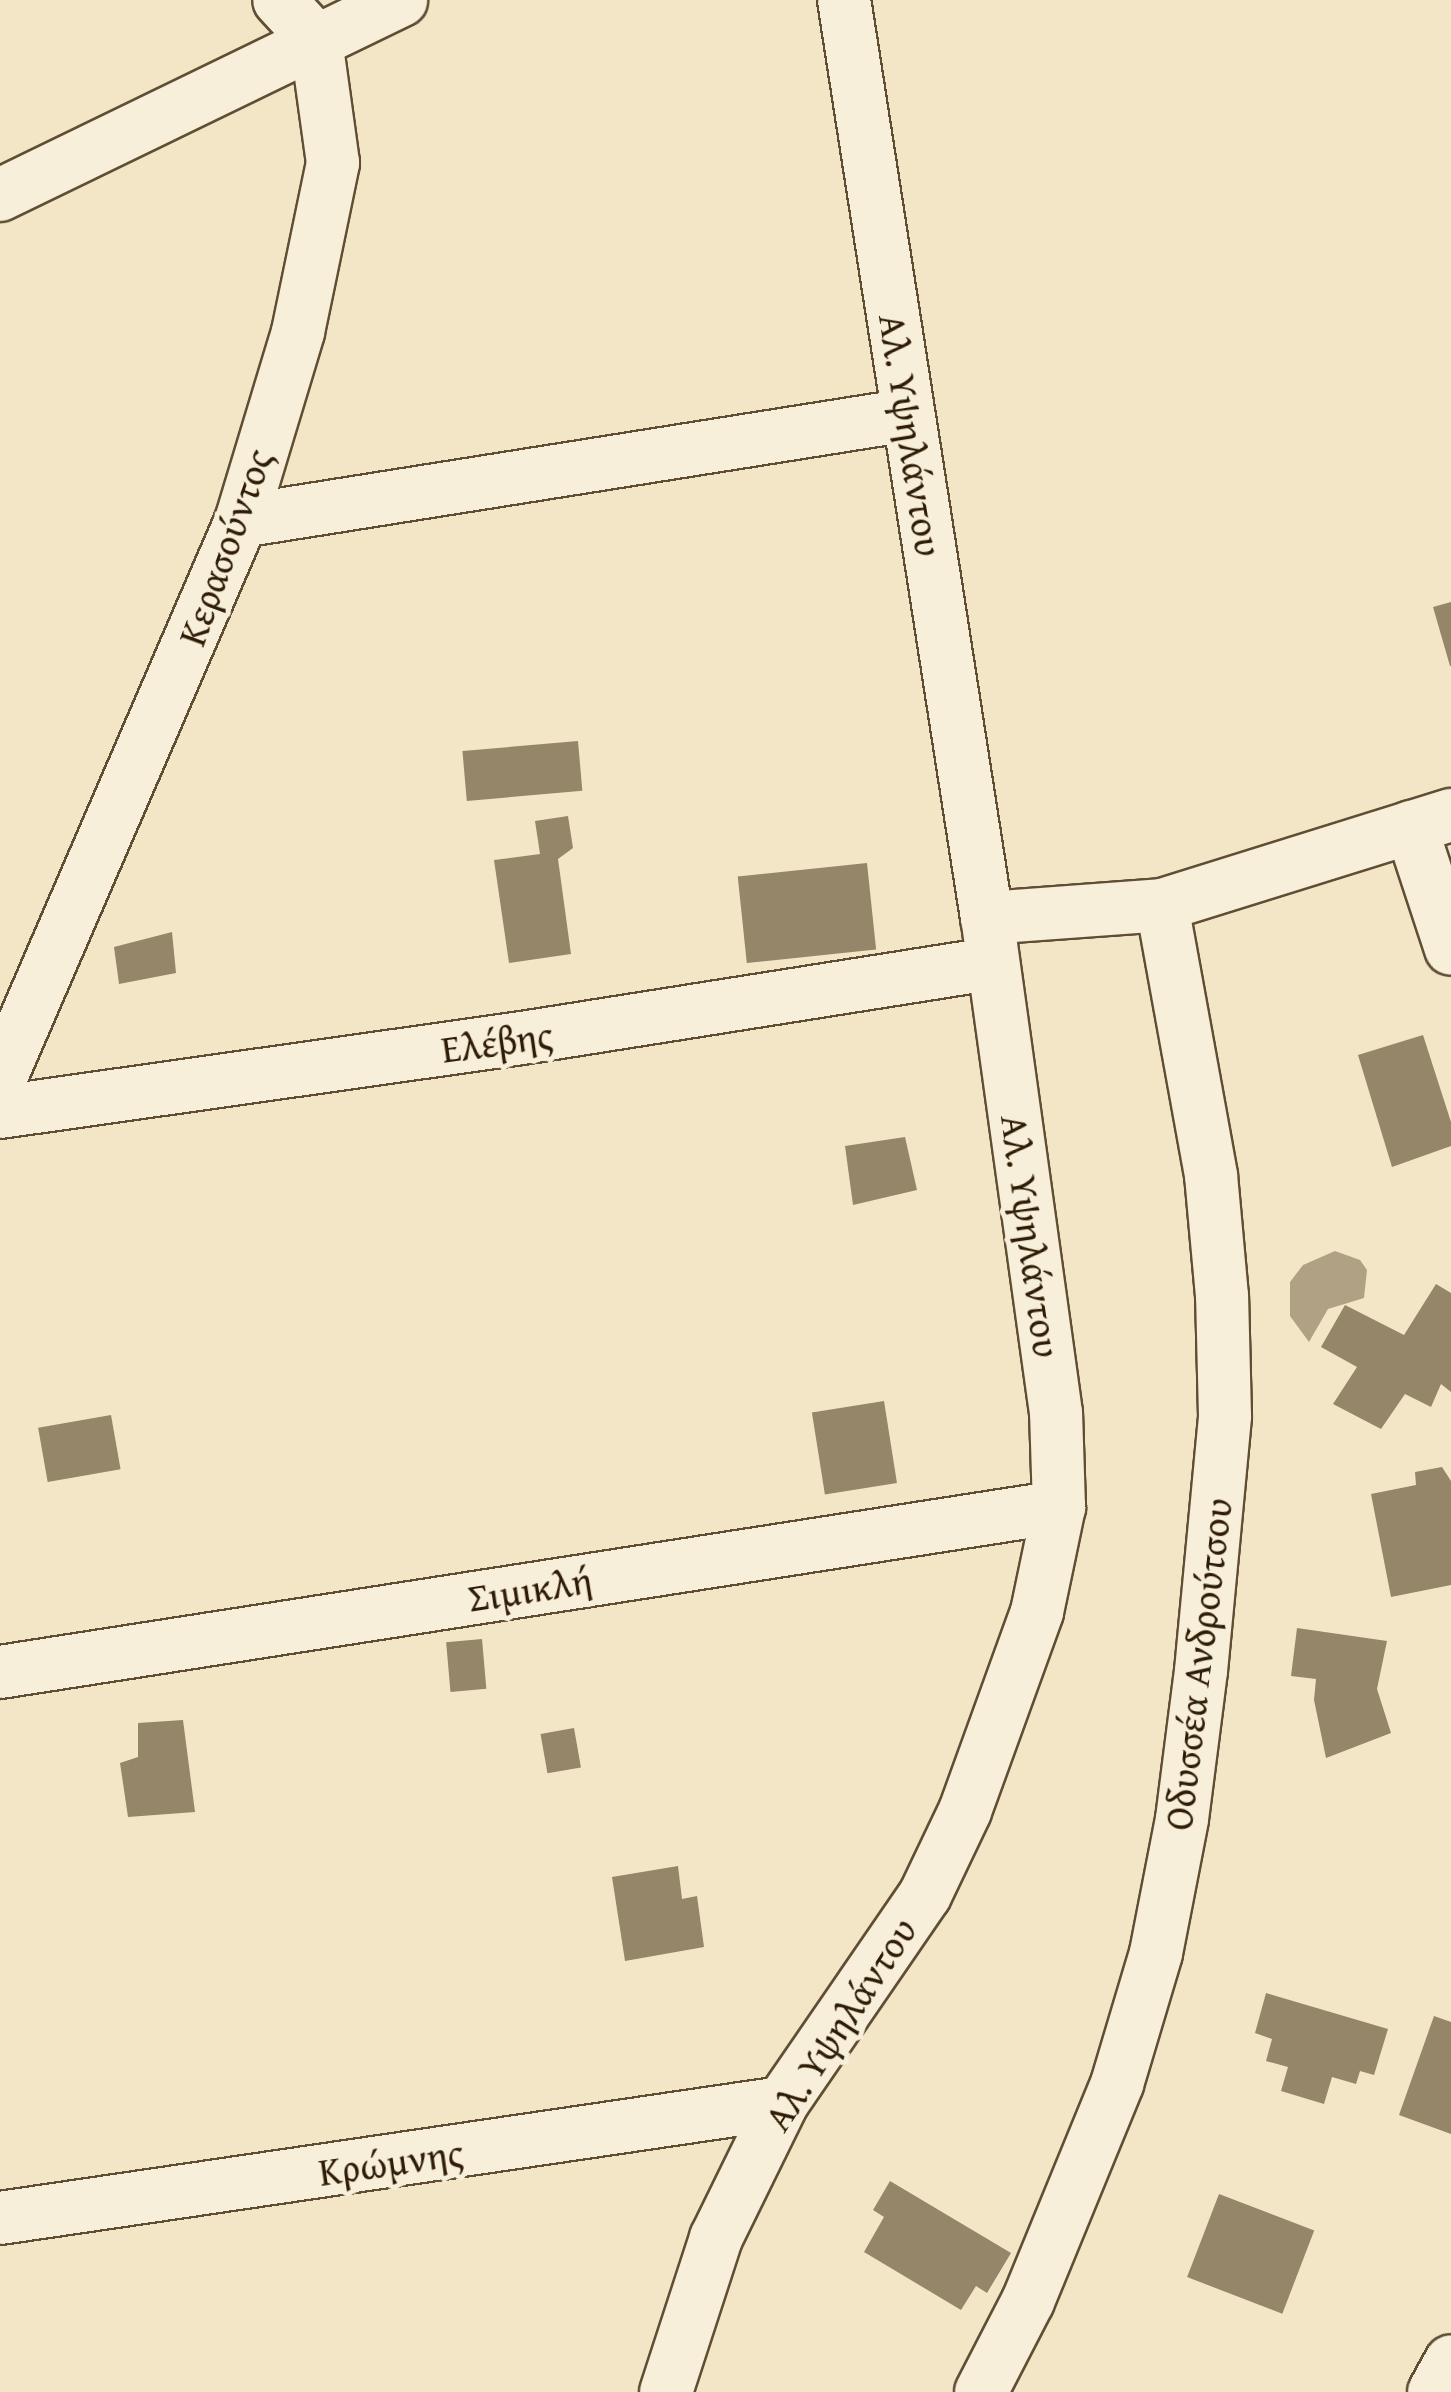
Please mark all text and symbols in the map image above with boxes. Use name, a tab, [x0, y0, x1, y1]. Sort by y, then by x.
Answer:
street label: Αλ. Υψηλάντου	[869, 310, 953, 560]
street label: Κερασούντος	[168, 442, 282, 652]
street label: Ελέβης	[438, 1012, 556, 1072]
street label: Αλ. Υψηλάντου	[991, 1111, 1071, 1361]
street label: Οδυσσέα Ανδρούτσου	[1155, 1495, 1241, 1833]
street label: Σιμικλή	[465, 1557, 595, 1621]
street label: Αλ. Υψηλάντου	[754, 1909, 926, 2139]
street label: Κρώμνης	[316, 2129, 466, 2195]

